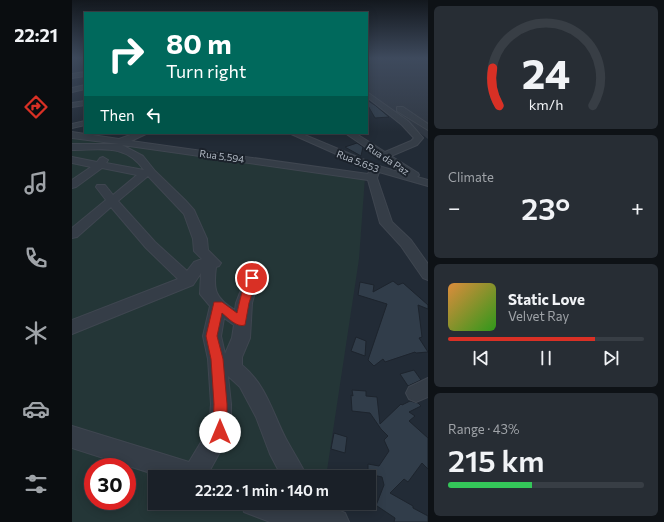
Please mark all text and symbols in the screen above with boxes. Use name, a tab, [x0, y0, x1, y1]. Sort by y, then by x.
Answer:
text: 22:21	[14, 24, 58, 46]
text: 80 m	[166, 26, 232, 60]
icon: right	[100, 28, 152, 80]
text: 24	[522, 46, 570, 97]
text: Turn right	[166, 60, 246, 82]
icon: directions	[22, 93, 50, 121]
text: km/h	[529, 94, 563, 112]
icon: left	[143, 104, 165, 126]
text: Then	[100, 106, 135, 124]
street label: Rua da Paz	[364, 141, 412, 177]
street label: Rua 5.594	[199, 147, 245, 165]
street label: Rua 5.653	[335, 147, 381, 175]
icon: music	[22, 169, 50, 197]
text: Climate	[448, 169, 494, 185]
text: 23°	[521, 189, 570, 226]
text: −	[448, 194, 461, 221]
text: +	[631, 194, 644, 221]
icon: phone	[22, 244, 50, 272]
pin	[235, 261, 269, 295]
icon: arrive	[241, 267, 263, 289]
text: Static Love	[508, 290, 585, 308]
text: Velvet Ray	[508, 308, 569, 324]
icon: climate	[22, 319, 50, 347]
icon: previous	[470, 347, 492, 369]
icon: pause	[535, 347, 557, 369]
icon: next	[600, 347, 622, 369]
icon: car	[22, 395, 50, 423]
position arrow	[199, 411, 241, 453]
text: Range · 43%	[448, 421, 519, 437]
text: 215 km	[448, 441, 544, 478]
speed limit sign: 30	[84, 458, 136, 510]
icon: filters	[22, 470, 50, 498]
text: 22:22 · 1 min · 140 m	[195, 481, 329, 499]

